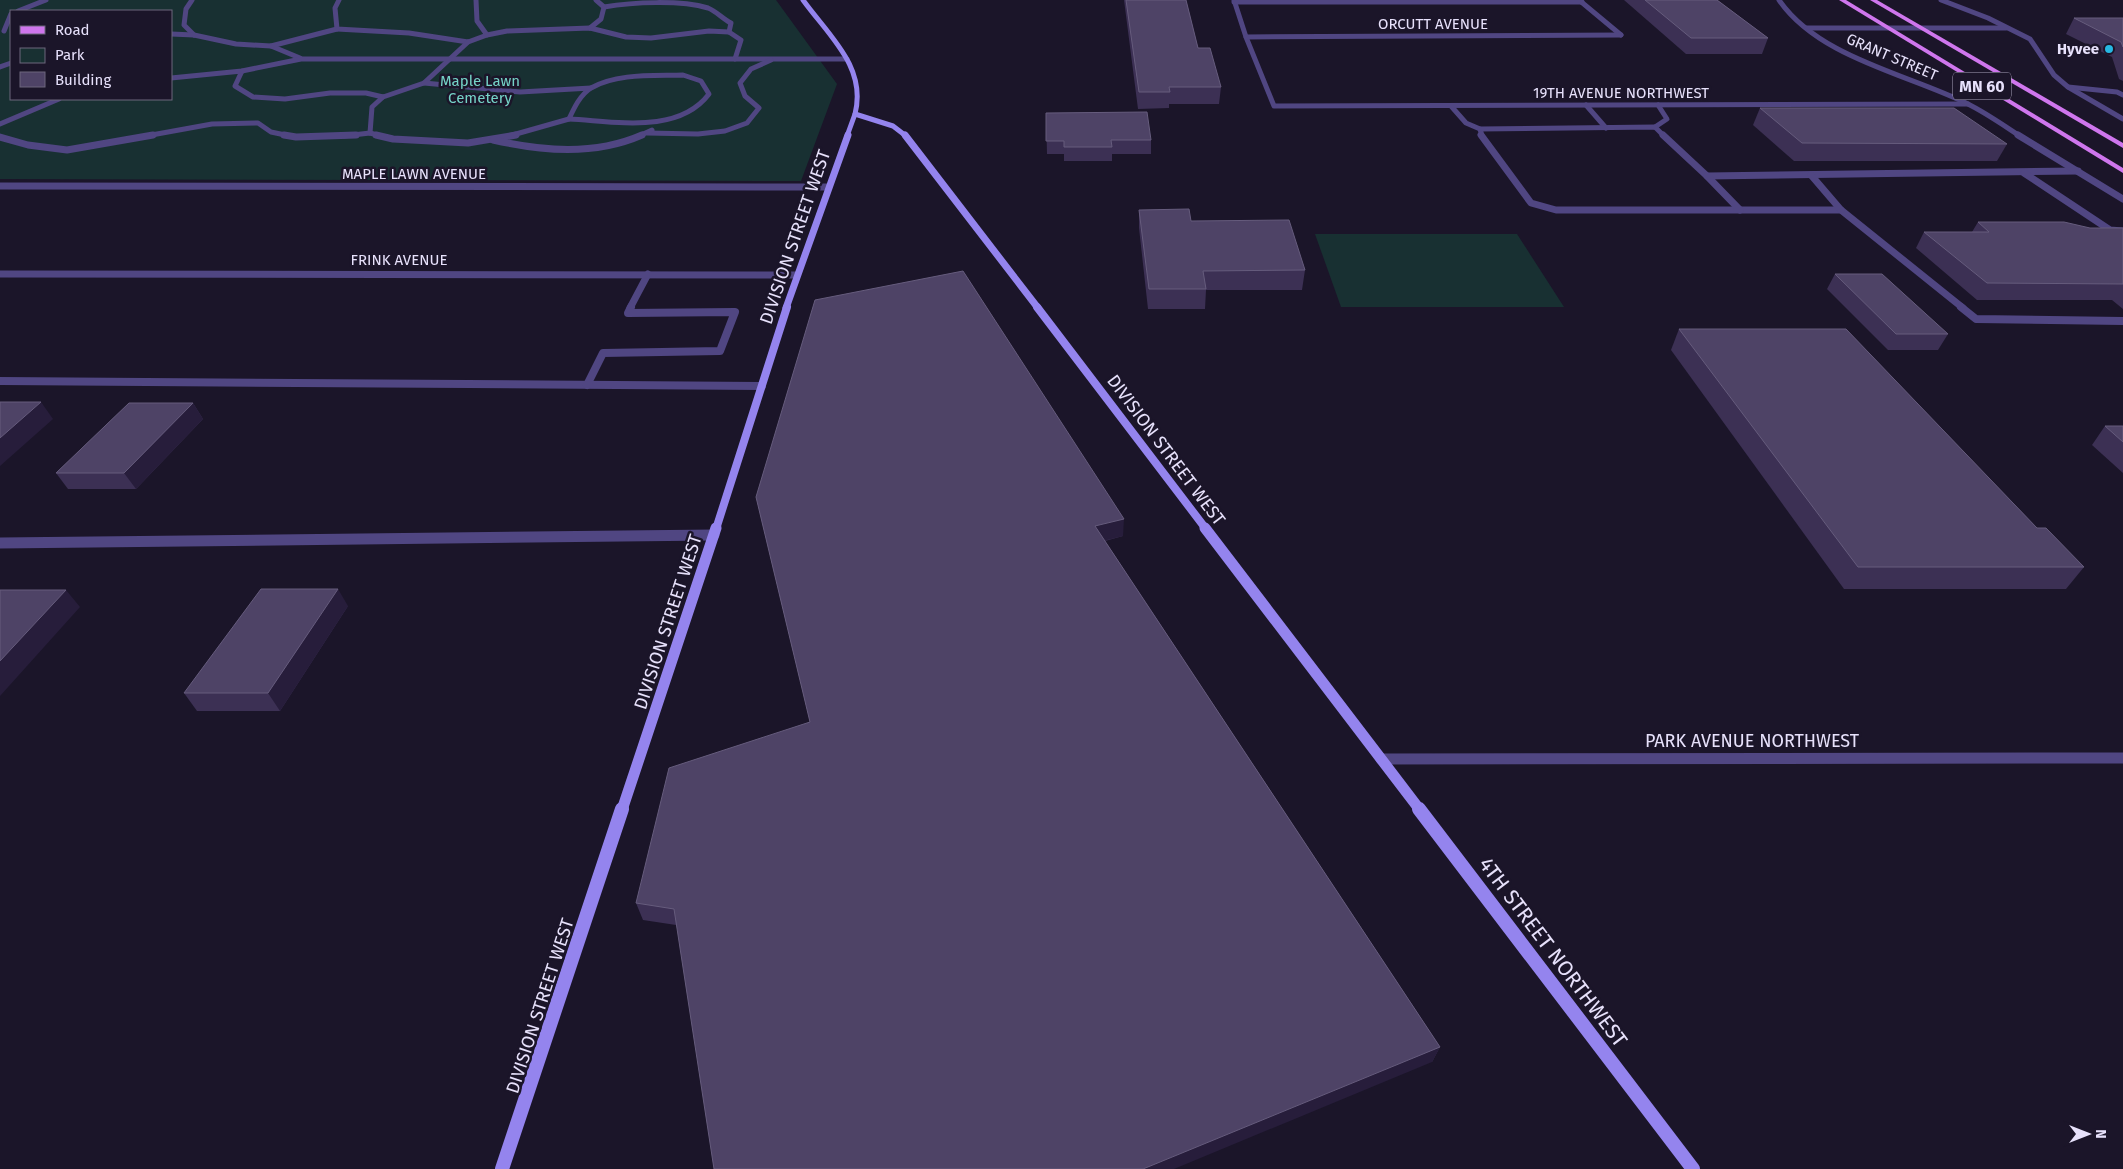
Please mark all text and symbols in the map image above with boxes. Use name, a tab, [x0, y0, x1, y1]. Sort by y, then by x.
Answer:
legend	[10, 10, 172, 100]
street label: ORCUTT AVENUE	[1378, 15, 1488, 33]
text: Road	[55, 21, 90, 39]
street label: GRANT STREET	[1844, 30, 1941, 84]
place label: Hyvee	[2057, 40, 2099, 58]
marker: Hyvee	[2103, 43, 2115, 55]
text: Park	[55, 46, 85, 64]
text: Building	[55, 71, 111, 89]
park label: Maple Lawn Cemetery	[440, 72, 520, 107]
road number: MN 60	[1953, 72, 2011, 100]
street label: 19TH AVENUE NORTHWEST	[1533, 84, 1709, 102]
street label: DIVISION STREET WEST	[755, 146, 835, 327]
street label: MAPLE LAWN AVENUE	[342, 165, 486, 183]
street label: FRINK AVENUE	[351, 251, 447, 269]
street label: DIVISION STREET WEST	[1102, 370, 1230, 530]
street label: DIVISION STREET WEST	[629, 531, 707, 712]
street label: PARK AVENUE NORTHWEST	[1645, 730, 1860, 752]
street label: 4TH STREET NORTHWEST	[1473, 852, 1633, 1052]
street label: DIVISION STREET WEST	[501, 915, 579, 1096]
north arrow	[2063, 1109, 2113, 1159]
text: N	[2092, 1129, 2109, 1139]

